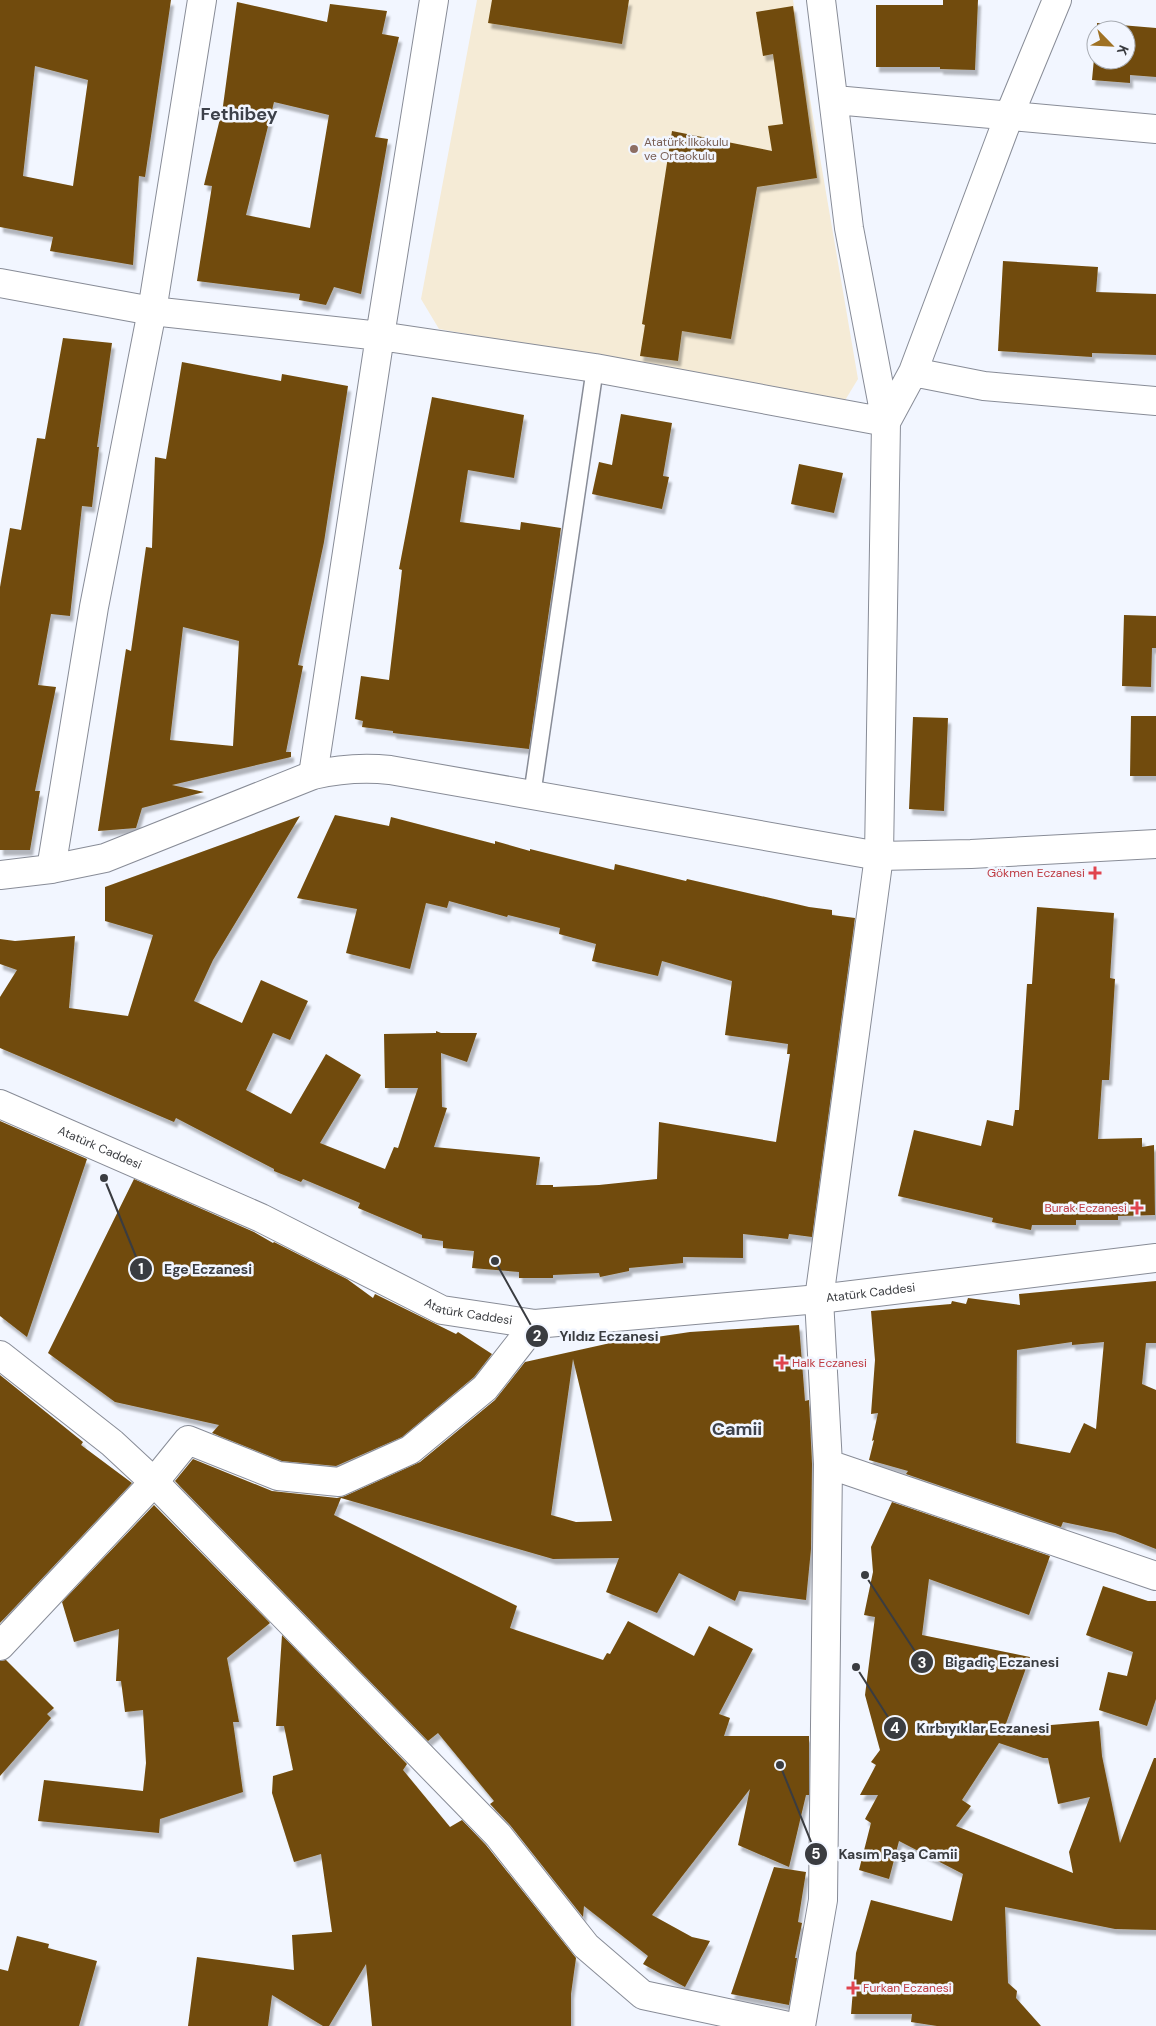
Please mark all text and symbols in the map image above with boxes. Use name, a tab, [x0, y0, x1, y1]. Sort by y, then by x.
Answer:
north arrow	[1086, 20, 1136, 70]
text: K	[1113, 42, 1133, 58]
district label: Fethibey	[200, 102, 278, 126]
place label: Atatürk İlkokulu ve Ortaokulu	[644, 134, 729, 164]
marker: Atatürk İlkokulu ve Ortaokulu	[628, 143, 640, 155]
place label: Gökmen Eczanesi	[987, 865, 1085, 881]
marker: Gökmen Eczanesi	[1089, 867, 1101, 879]
street label: Atatürk Caddesi	[56, 1122, 144, 1173]
place label: Burak Eczanesi	[1044, 1200, 1127, 1216]
marker: Burak Eczanesi	[1131, 1202, 1143, 1214]
callout: Ege Eczanesi	[129, 1254, 262, 1283]
text: 1	[138, 1259, 144, 1279]
text: Ege Eczanesi	[164, 1260, 252, 1278]
street label: Atatürk Caddesi	[825, 1279, 916, 1306]
street label: Atatürk Caddesi	[422, 1294, 514, 1329]
callout: Yıldız Eczanesi	[525, 1321, 669, 1350]
text: 2	[533, 1326, 542, 1346]
text: Yıldız Eczanesi	[559, 1327, 659, 1345]
place label: Halk Eczanesi	[792, 1355, 867, 1371]
marker: Halk Eczanesi	[776, 1357, 788, 1369]
district label: Camii	[712, 1417, 762, 1441]
callout: Bigadiç Eczanesi	[910, 1648, 1069, 1677]
text: 3	[917, 1653, 927, 1673]
text: Bigadiç Eczanesi	[945, 1653, 1059, 1671]
callout: Kırbıyıklar Eczanesi	[882, 1714, 1060, 1743]
text: 4	[890, 1718, 900, 1738]
text: Kırbıyıklar Eczanesi	[917, 1719, 1050, 1737]
callout: Kasım Paşa Camii	[804, 1839, 968, 1868]
text: 5	[811, 1844, 821, 1864]
text: Kasım Paşa Camii	[838, 1845, 958, 1863]
place label: Furkan Eczanesi	[863, 1980, 952, 1996]
marker: Furkan Eczanesi	[847, 1982, 859, 1994]

